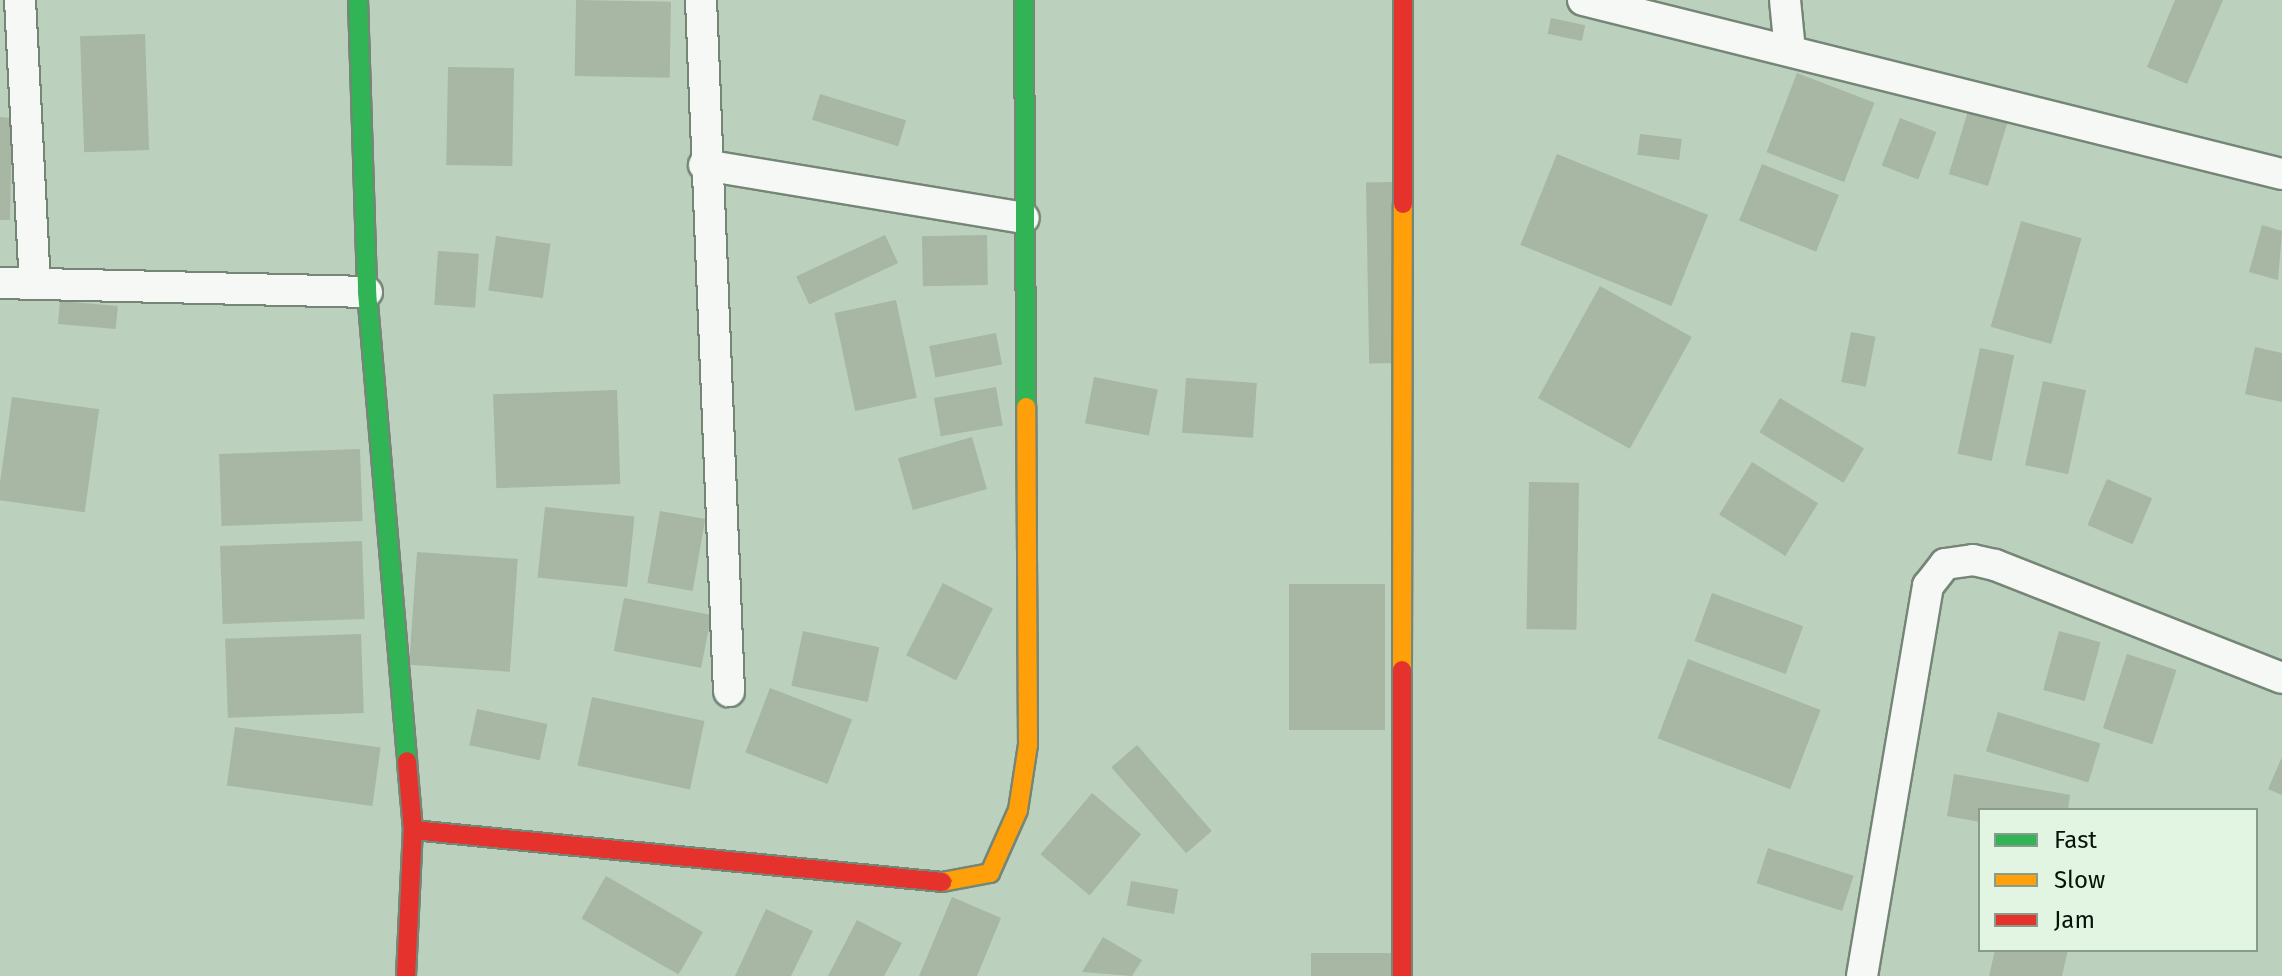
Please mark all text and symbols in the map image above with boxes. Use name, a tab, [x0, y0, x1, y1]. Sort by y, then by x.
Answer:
legend	[1978, 808, 2258, 952]
text: Fast	[2054, 826, 2097, 854]
text: Slow	[2054, 866, 2105, 894]
text: Jam	[2054, 906, 2095, 934]

